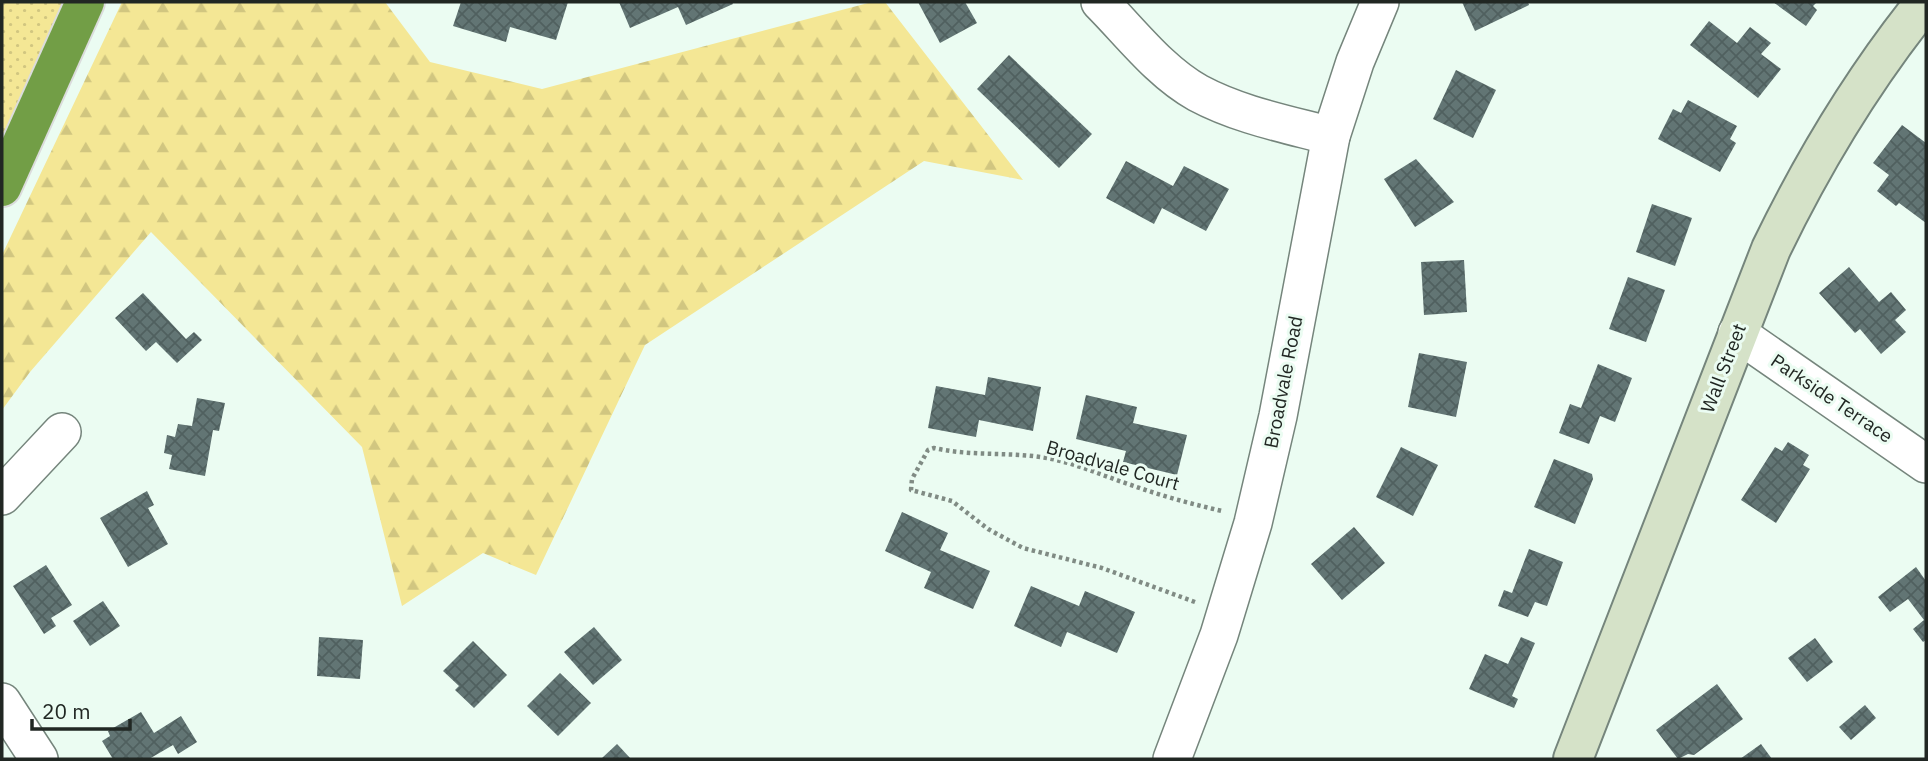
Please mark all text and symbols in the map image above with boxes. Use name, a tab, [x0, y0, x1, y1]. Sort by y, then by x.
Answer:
street label: Broadvale Road	[1258, 314, 1308, 450]
street label: Wall Street	[1695, 320, 1751, 416]
street label: Parkside Terrace	[1766, 348, 1898, 448]
street label: Broadvale Court	[1044, 435, 1182, 495]
scale bar	[32, 688, 130, 732]
text: 20 m	[42, 697, 91, 725]

